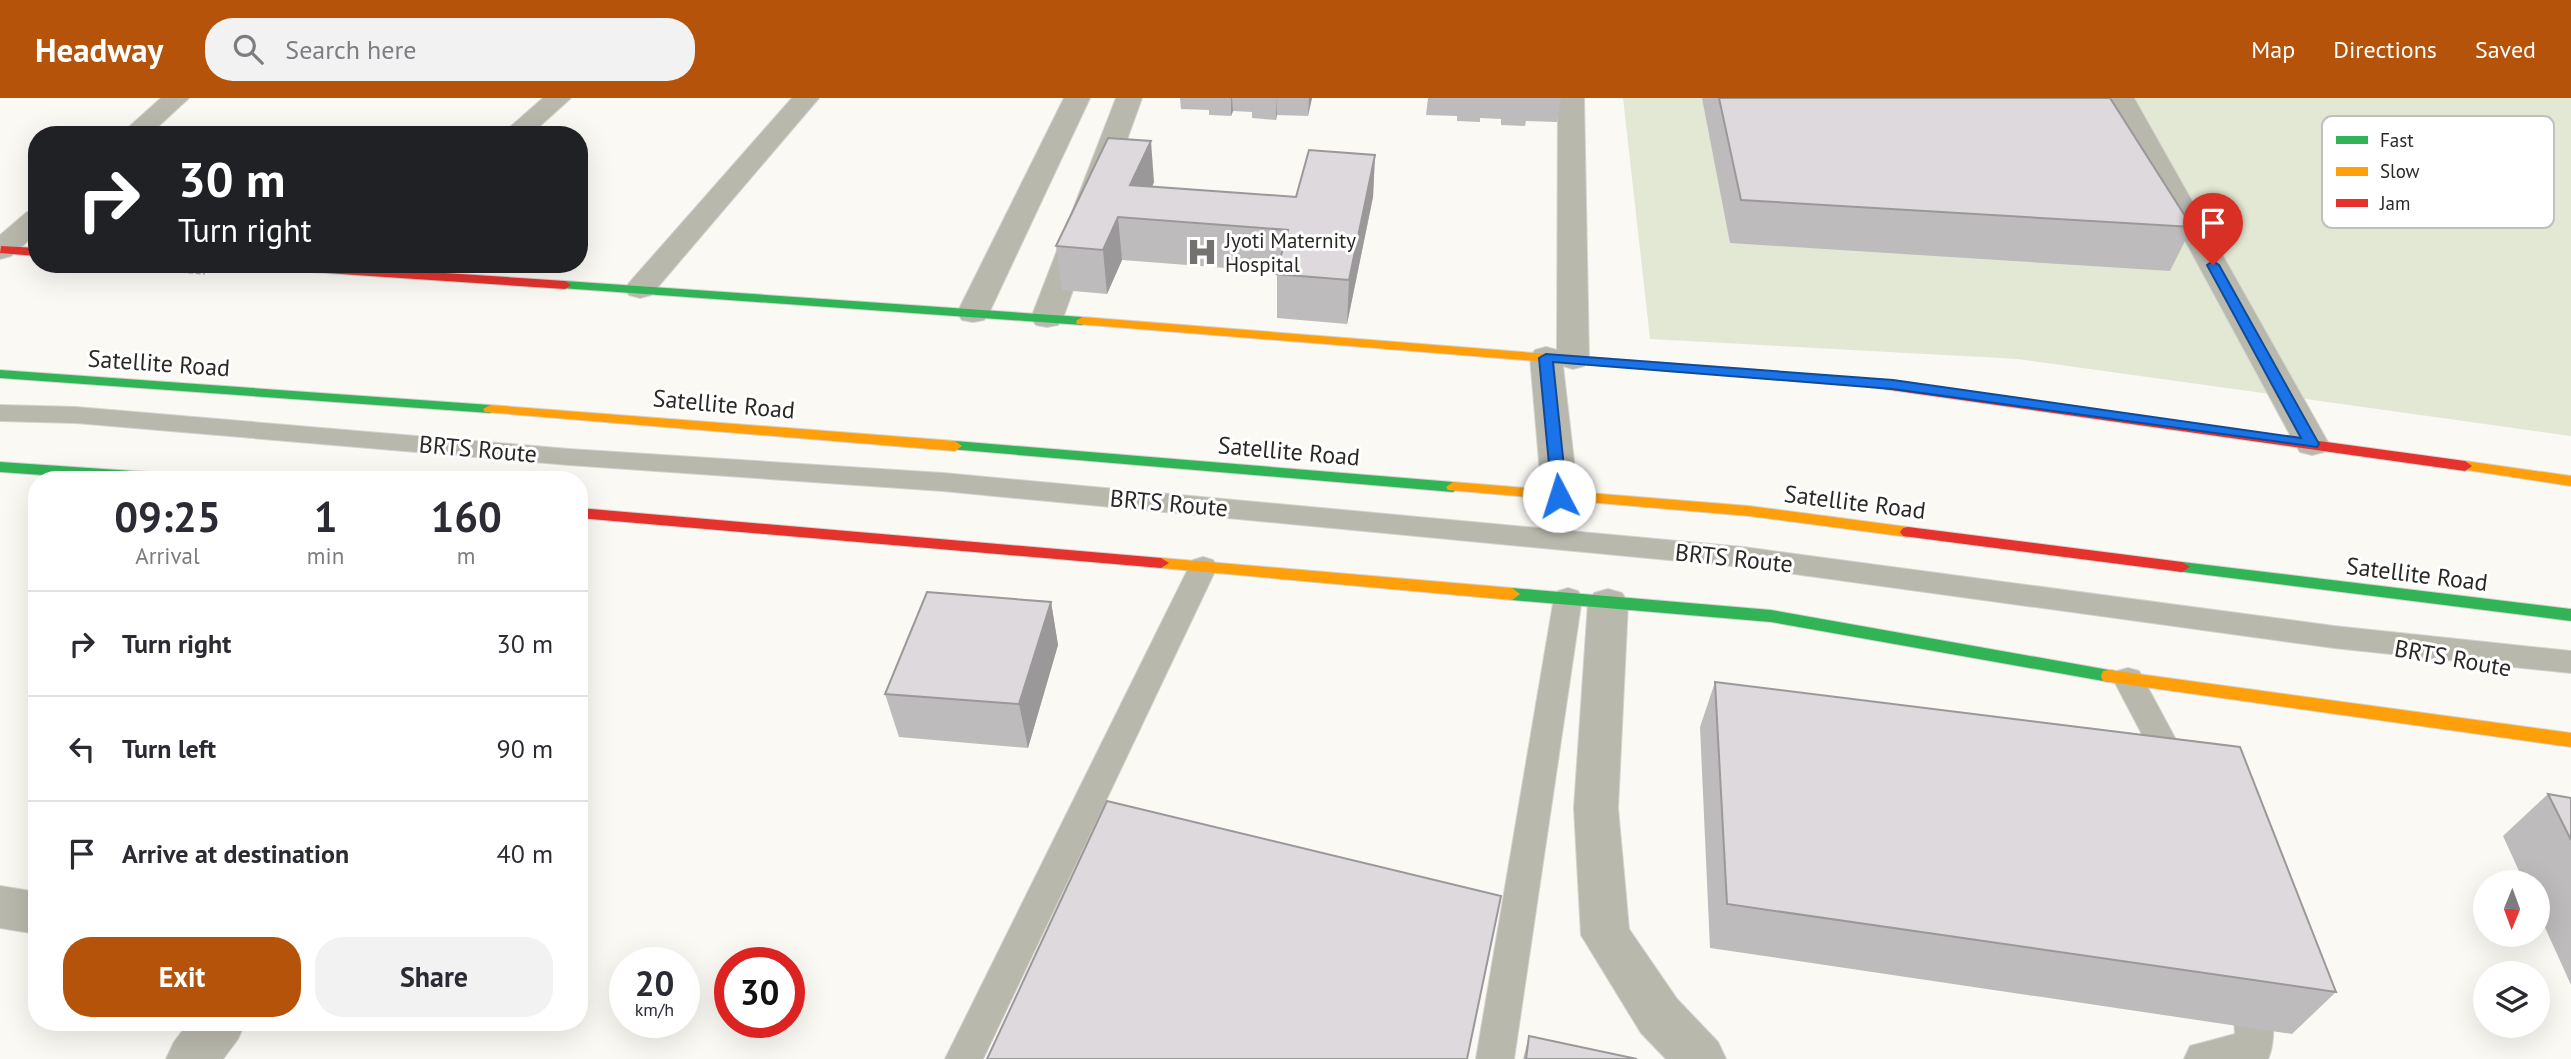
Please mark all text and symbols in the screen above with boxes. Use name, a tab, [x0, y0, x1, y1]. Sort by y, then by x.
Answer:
search box	[205, 18, 695, 81]
text: Headway	[35, 28, 163, 71]
icon: search	[229, 30, 267, 68]
text: Search here	[285, 33, 416, 66]
text: Map	[2251, 34, 2295, 65]
text: Directions	[2333, 34, 2437, 65]
text: Saved	[2475, 34, 2536, 65]
legend	[2322, 116, 2554, 228]
text: Fast	[2380, 128, 2414, 152]
text: 30 m	[178, 147, 285, 211]
icon: right	[63, 154, 154, 245]
text: Slow	[2380, 159, 2420, 183]
text: Jam	[2379, 191, 2410, 215]
pin	[2183, 193, 2243, 265]
icon: arrive	[2194, 204, 2232, 242]
text: Turn right	[178, 209, 312, 251]
place label: Jyoti Maternity Hospital	[1224, 227, 1356, 278]
hospital icon: Jyoti Maternity Hospital	[1185, 235, 1219, 269]
street label: Satellite Road	[87, 343, 231, 383]
street label: Satellite Road	[652, 382, 796, 426]
street label: BRTS Route	[418, 428, 538, 470]
street label: Satellite Road	[1217, 429, 1361, 473]
position arrow	[1522, 459, 1596, 533]
street label: Satellite Road	[1782, 478, 1928, 526]
street label: BRTS Route	[1109, 482, 1229, 524]
text: 09:25	[114, 489, 221, 544]
text: 1	[314, 489, 337, 544]
text: 160	[430, 489, 502, 544]
street label: BRTS Route	[1674, 536, 1794, 580]
text: Arrival	[135, 541, 200, 570]
text: min	[307, 541, 344, 570]
text: m	[457, 541, 475, 570]
street label: Satellite Road	[2344, 550, 2490, 598]
icon: right	[63, 625, 101, 663]
text: Turn right	[122, 627, 231, 660]
text: 30 m	[497, 627, 553, 660]
street label: BRTS Route	[2392, 632, 2514, 684]
icon: left	[63, 730, 101, 768]
text: Turn left	[122, 732, 216, 765]
text: 90 m	[497, 732, 553, 765]
icon: arrive	[63, 835, 101, 873]
text: Arrive at destination	[122, 837, 349, 870]
text: 40 m	[497, 837, 553, 870]
north arrow	[2473, 870, 2550, 947]
map controls	[2473, 870, 2550, 1038]
button: Exit	[63, 937, 301, 1017]
button: Share	[315, 937, 553, 1017]
speed limit sign: 30	[714, 947, 805, 1038]
text: 20	[635, 960, 674, 1006]
button: layers	[2473, 961, 2550, 1038]
text: km/h	[635, 998, 674, 1021]

